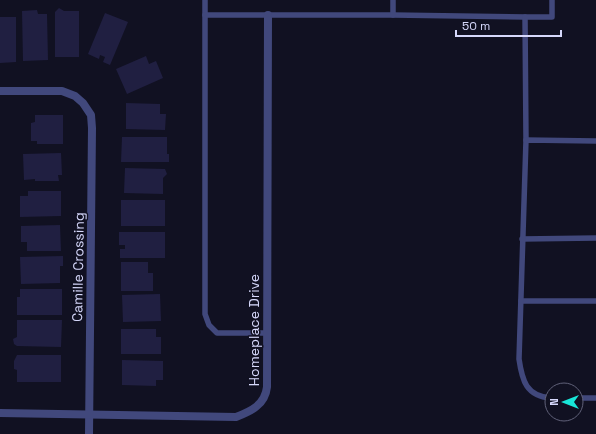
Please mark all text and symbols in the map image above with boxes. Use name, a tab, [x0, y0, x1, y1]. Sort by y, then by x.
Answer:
scale bar	[456, 12, 561, 38]
text: 50 m	[462, 18, 490, 34]
street label: Camille Crossing	[68, 212, 88, 322]
street label: Homeplace Drive	[245, 274, 263, 386]
north arrow	[544, 382, 584, 422]
text: N	[547, 398, 561, 406]

